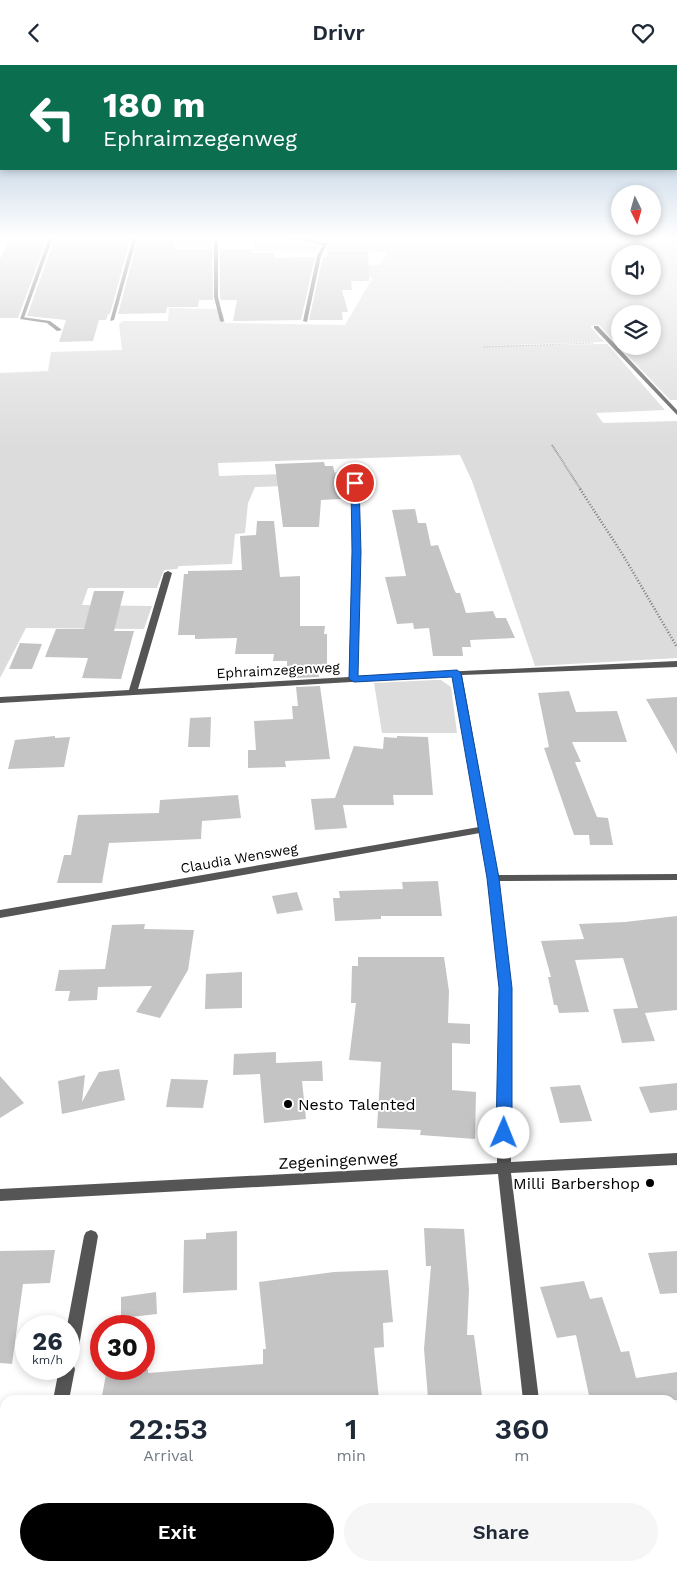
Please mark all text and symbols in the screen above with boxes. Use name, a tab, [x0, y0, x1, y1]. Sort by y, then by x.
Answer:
icon: back	[20, 19, 48, 47]
icon: heart	[629, 19, 657, 47]
text: Drivr	[312, 20, 365, 45]
text: 180 m	[103, 84, 206, 126]
icon: left	[20, 85, 85, 150]
text: Ephraimzegenweg	[103, 126, 297, 151]
north arrow	[611, 185, 661, 235]
map controls	[611, 185, 661, 355]
button: sound	[611, 245, 661, 295]
button: layers	[611, 305, 661, 355]
pin	[334, 462, 376, 504]
icon: arrive	[341, 469, 369, 497]
street label: Ephraimzegenweg	[216, 659, 341, 681]
street label: Claudia Wensweg	[179, 840, 299, 876]
place label: Nesto Talented	[298, 1095, 416, 1114]
marker: Nesto Talented	[282, 1098, 294, 1110]
position arrow	[477, 1106, 529, 1158]
street label: Zegeningenweg	[278, 1148, 398, 1173]
place label: Milli Barbershop	[513, 1174, 640, 1193]
marker: Milli Barbershop	[644, 1177, 656, 1189]
speed limit sign: 30	[90, 1315, 155, 1380]
text: 26	[32, 1327, 63, 1356]
text: km/h	[32, 1353, 63, 1367]
text: 22:53	[128, 1411, 208, 1446]
text: 1	[345, 1411, 357, 1446]
text: 360	[494, 1411, 550, 1446]
text: Arrival	[143, 1446, 193, 1465]
text: min	[337, 1446, 366, 1465]
text: m	[514, 1446, 530, 1465]
button: Exit	[20, 1503, 334, 1561]
button: Share	[344, 1503, 658, 1561]

